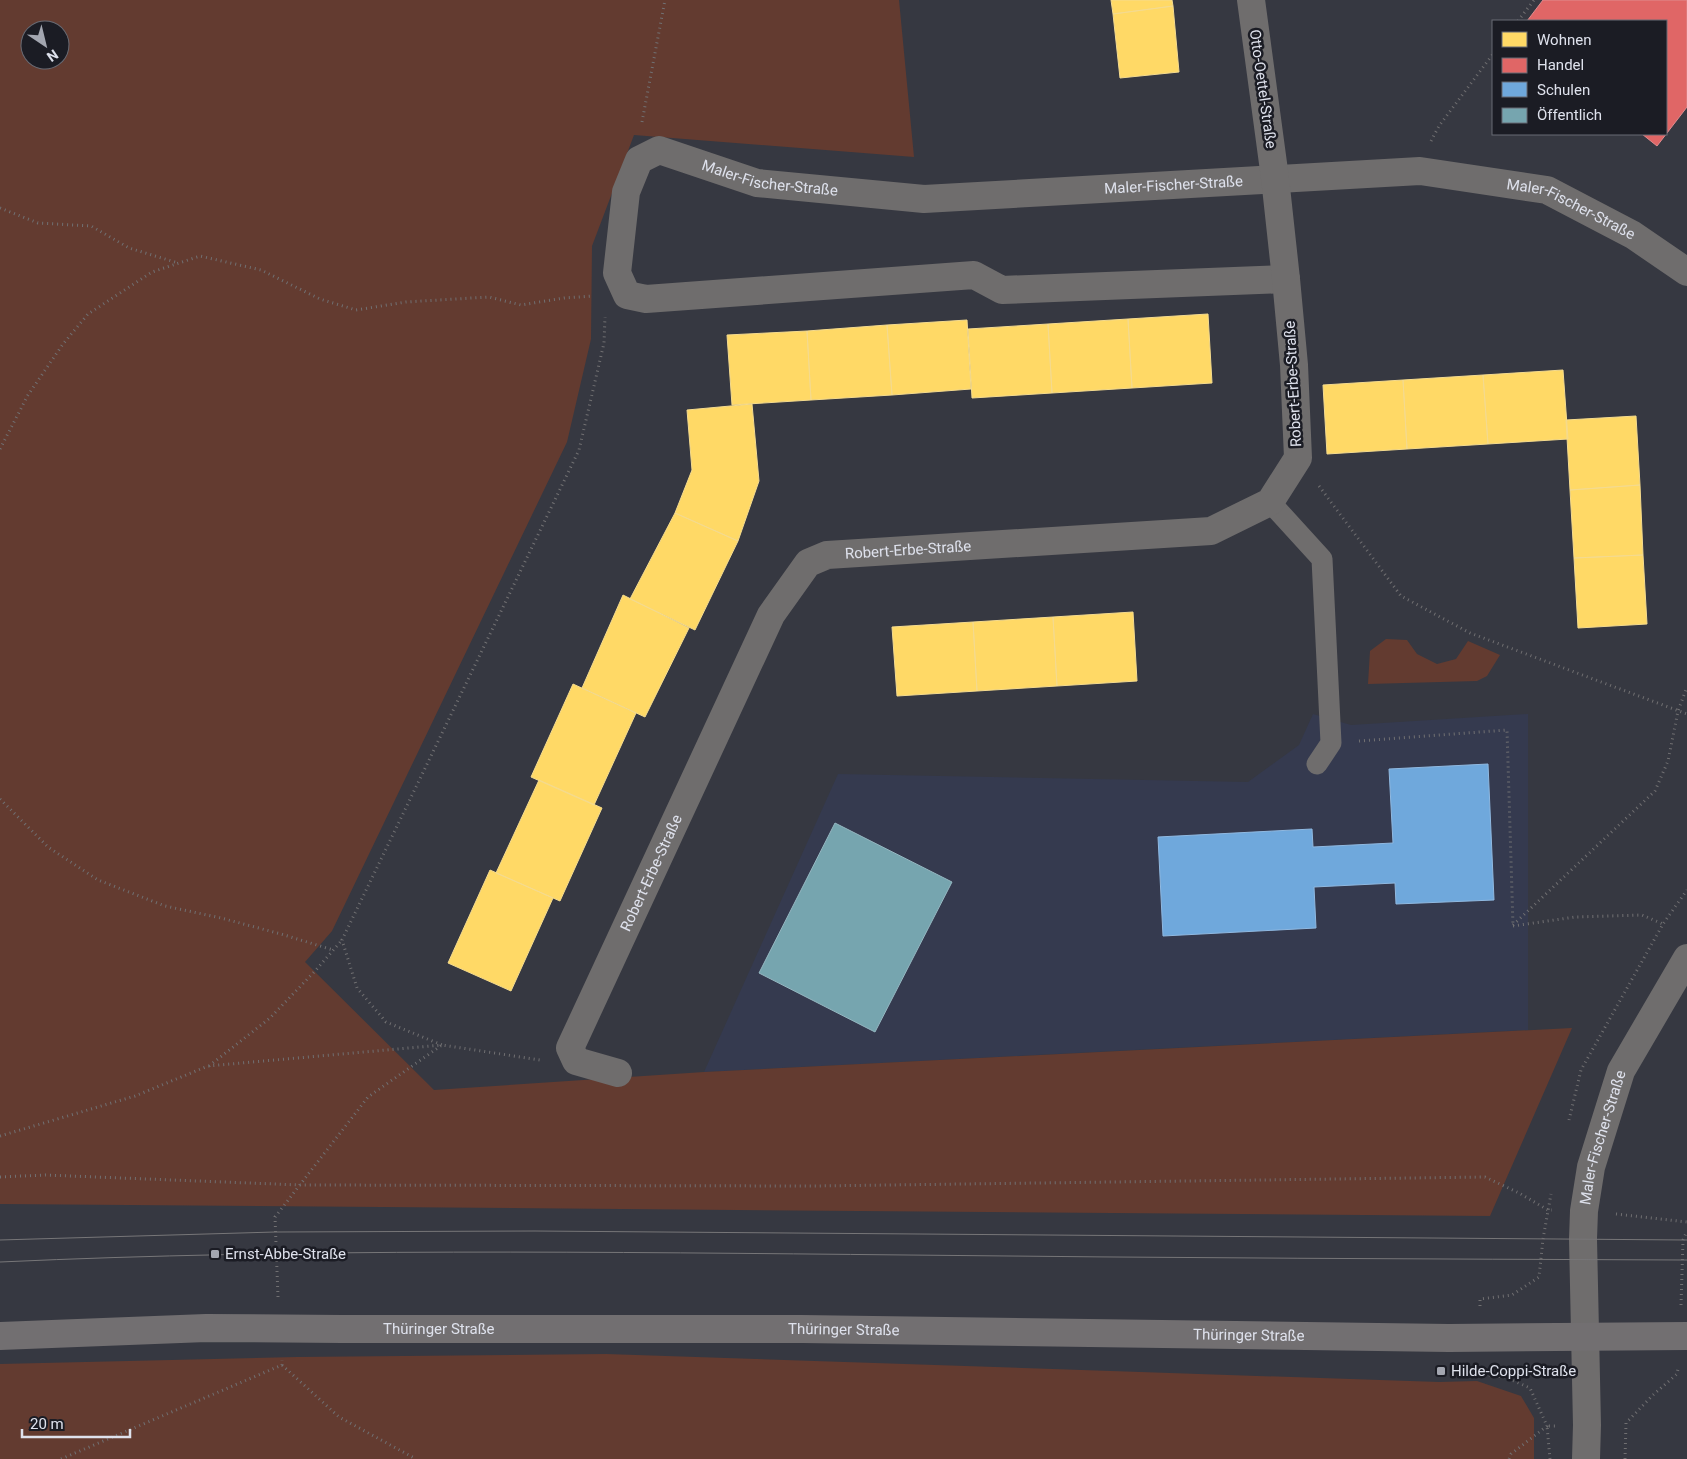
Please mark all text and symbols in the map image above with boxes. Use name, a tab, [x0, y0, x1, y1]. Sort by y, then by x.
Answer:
north arrow	[20, 20, 70, 70]
legend	[1492, 20, 1667, 135]
street label: Otto-Oettel-Straße	[1246, 28, 1280, 150]
text: Wohnen	[1537, 31, 1591, 49]
text: N	[44, 46, 61, 65]
text: Handel	[1537, 56, 1584, 74]
text: Schulen	[1537, 81, 1590, 99]
text: Öffentlich	[1537, 106, 1602, 124]
street label: Maler-Fischer-Straße	[699, 156, 839, 200]
street label: Maler-Fischer-Straße	[1104, 172, 1243, 198]
street label: Maler-Fischer-Straße	[1505, 175, 1638, 244]
street label: Robert-Erbe-Straße	[1281, 320, 1305, 448]
street label: Robert-Erbe-Straße	[844, 537, 972, 563]
street label: Robert-Erbe-Straße	[616, 812, 686, 934]
street label: Maler-Fischer-Straße	[1576, 1068, 1630, 1206]
place label: Ernst-Abbe-Straße	[225, 1245, 346, 1263]
marker: Ernst-Abbe-Straße	[209, 1248, 221, 1260]
street label: Thüringer Straße	[383, 1320, 495, 1338]
street label: Thüringer Straße	[788, 1320, 900, 1339]
street label: Thüringer Straße	[1193, 1325, 1305, 1345]
place label: Hilde-Coppi-Straße	[1451, 1362, 1576, 1380]
marker: Hilde-Coppi-Straße	[1435, 1365, 1447, 1377]
scale bar	[22, 1406, 130, 1438]
text: 20 m	[30, 1415, 64, 1433]

